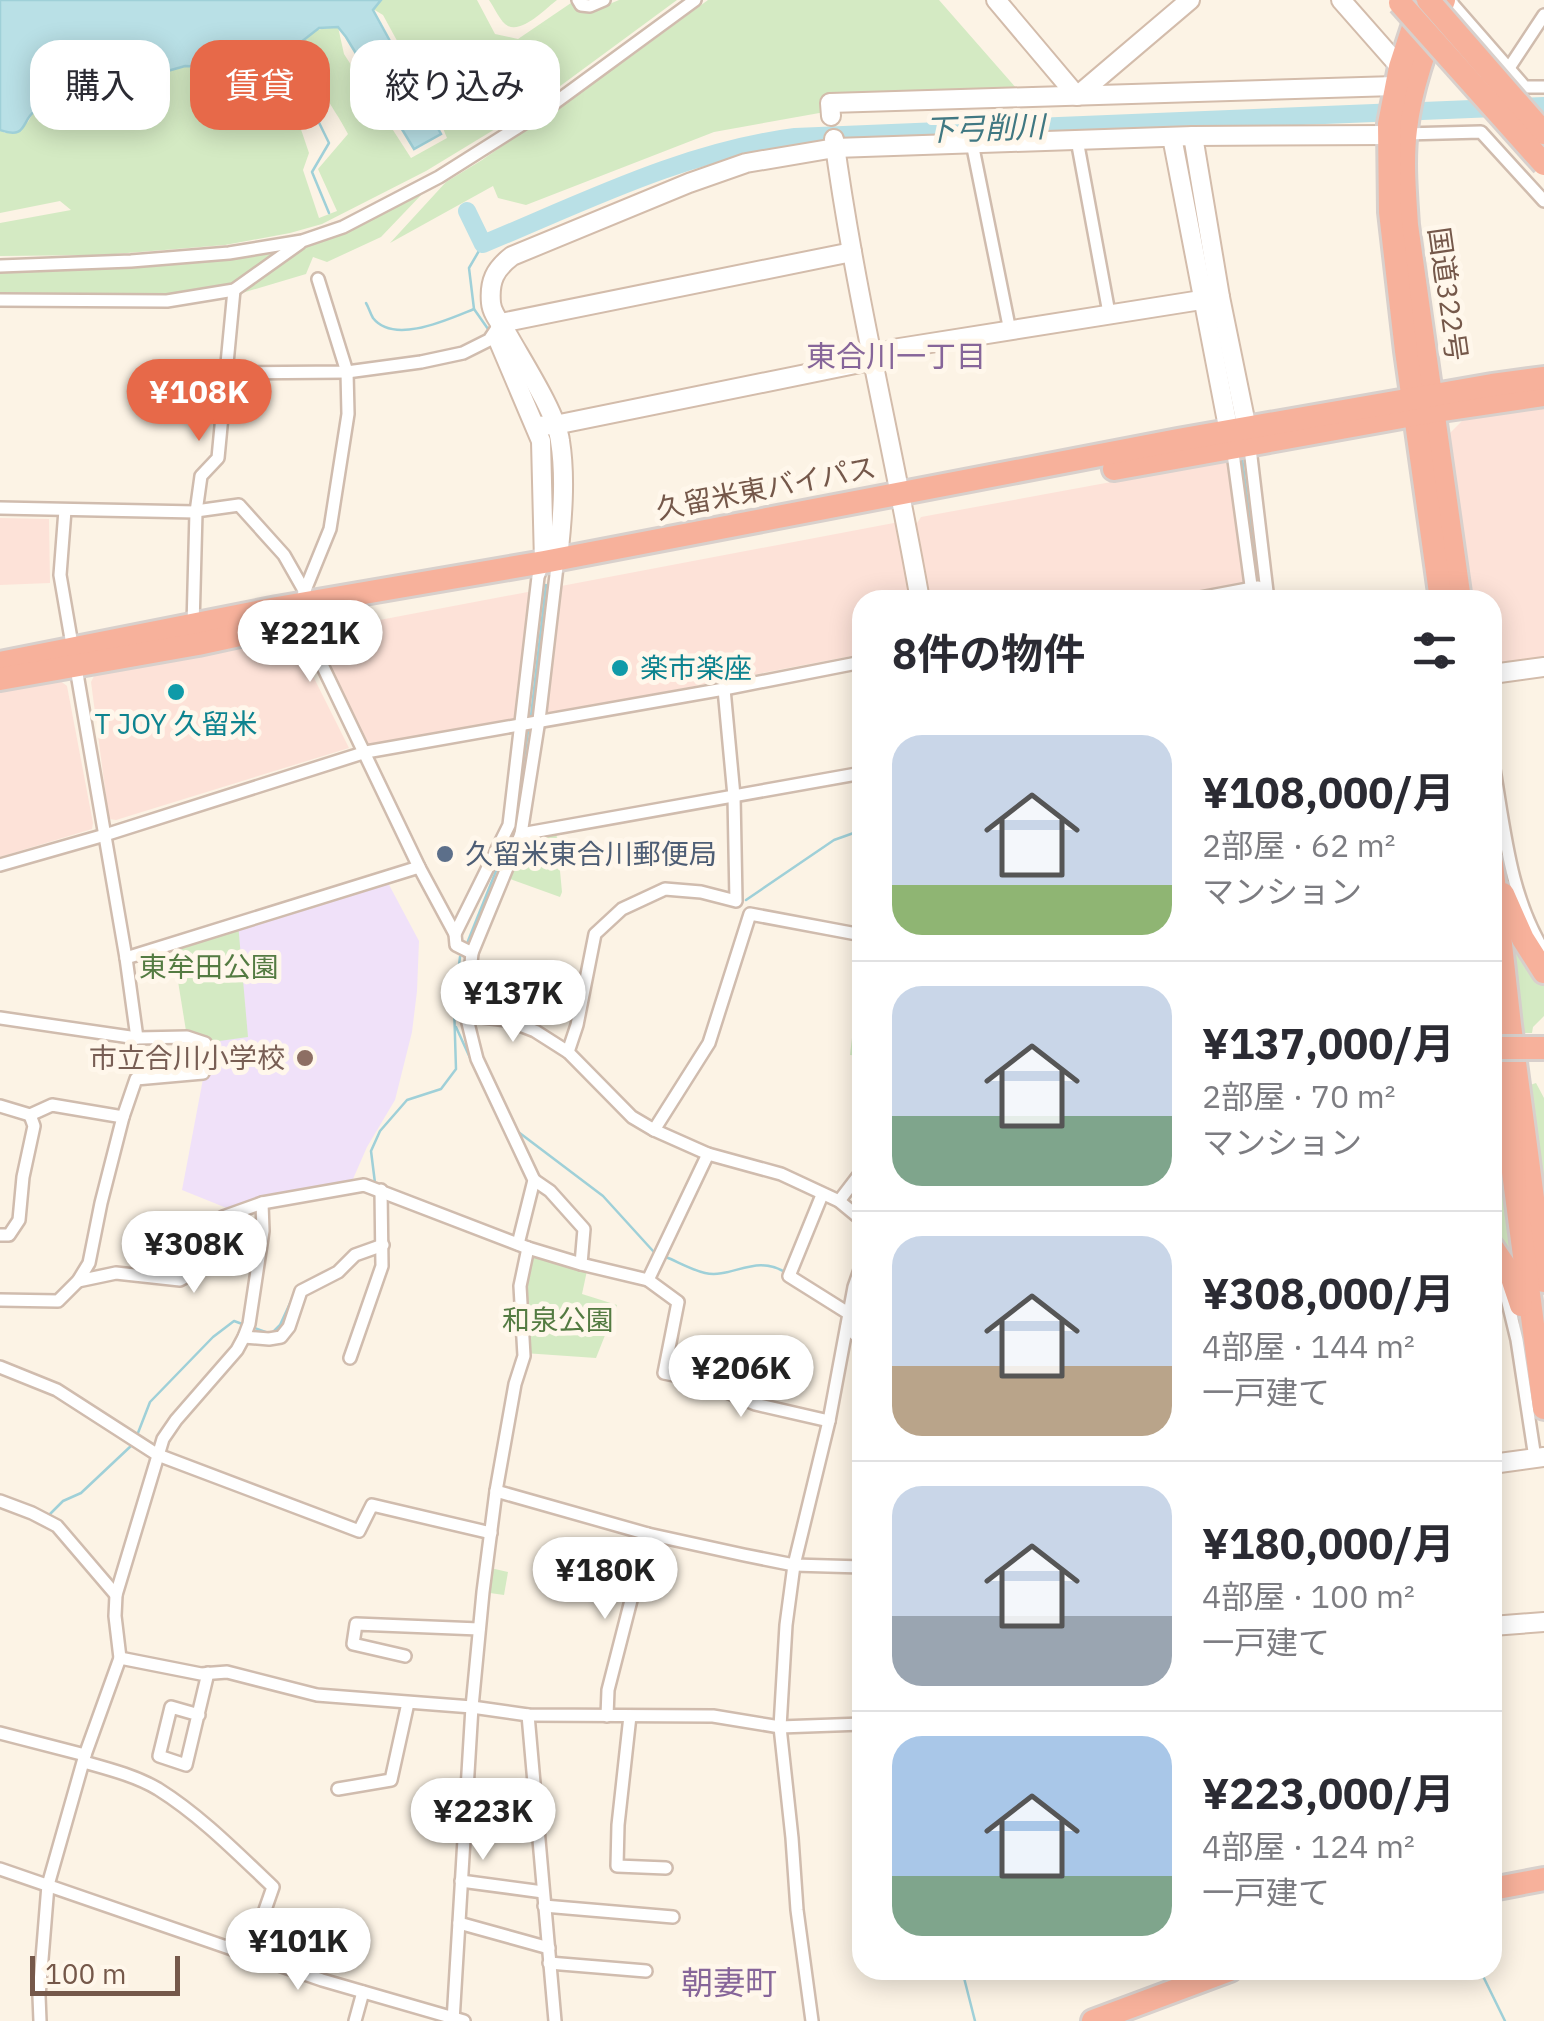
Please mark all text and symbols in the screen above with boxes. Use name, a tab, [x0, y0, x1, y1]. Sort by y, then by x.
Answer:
chip: 購入	[30, 40, 170, 130]
chip: 賃貸	[190, 40, 330, 130]
chip: 絞り込み	[350, 40, 560, 130]
water label: 下弓削川	[924, 106, 1049, 149]
street label: 国道322号	[1421, 225, 1476, 363]
district label: 東合川一丁目	[806, 336, 986, 375]
pin: ¥108K	[129, 359, 269, 444]
text: ¥108K	[149, 370, 249, 412]
street label: 久留米東バイパス	[653, 448, 879, 527]
pin: ¥221K	[240, 600, 380, 685]
text: ¥221K	[260, 611, 360, 653]
icon: filters	[1407, 623, 1462, 678]
text: 8件の物件	[892, 626, 1085, 681]
place label: 楽市楽座	[640, 649, 752, 686]
marker: 楽市楽座	[609, 657, 631, 679]
marker: T JOY 久留米	[165, 681, 187, 703]
place label: T JOY 久留米	[94, 705, 258, 742]
text: ¥108,000/月	[1202, 765, 1455, 820]
icon: home	[972, 775, 1092, 895]
text: 2部屋 · 62 m²	[1202, 824, 1396, 866]
place label: 久留米東合川郵便局	[465, 835, 717, 872]
marker: 久留米東合川郵便局	[434, 843, 456, 865]
text: マンション	[1202, 870, 1362, 912]
park label: 東牟田公園	[139, 948, 279, 985]
pin: ¥137K	[443, 960, 583, 1045]
text: ¥137K	[463, 971, 563, 1013]
text: ¥137,000/月	[1202, 1016, 1455, 1071]
icon: home	[972, 1026, 1092, 1146]
place label: 市立合川小学校	[89, 1039, 285, 1076]
marker: 市立合川小学校	[294, 1047, 316, 1069]
text: 2部屋 · 70 m²	[1202, 1075, 1396, 1117]
text: マンション	[1202, 1121, 1362, 1163]
pin: ¥308K	[124, 1211, 264, 1296]
text: ¥308K	[144, 1222, 244, 1264]
text: ¥308,000/月	[1202, 1266, 1455, 1321]
icon: home	[972, 1276, 1092, 1396]
park label: 和泉公園	[502, 1301, 614, 1338]
text: 4部屋 · 144 m²	[1202, 1325, 1415, 1367]
pin: ¥206K	[671, 1335, 811, 1420]
text: ¥206K	[691, 1346, 791, 1388]
text: 一戸建て	[1202, 1371, 1330, 1413]
text: ¥180,000/月	[1202, 1516, 1455, 1571]
icon: home	[972, 1526, 1092, 1646]
pin: ¥180K	[535, 1537, 675, 1622]
text: ¥180K	[555, 1548, 655, 1590]
text: 4部屋 · 100 m²	[1202, 1575, 1415, 1617]
text: 一戸建て	[1202, 1621, 1330, 1663]
text: ¥223,000/月	[1202, 1766, 1455, 1821]
icon: home	[972, 1776, 1092, 1896]
pin: ¥223K	[413, 1778, 553, 1863]
text: ¥223K	[433, 1789, 533, 1831]
text: 4部屋 · 124 m²	[1202, 1825, 1415, 1867]
text: 一戸建て	[1202, 1871, 1330, 1913]
pin: ¥101K	[228, 1908, 368, 1993]
text: ¥101K	[248, 1919, 348, 1961]
scale bar	[30, 1951, 180, 1996]
text: 100 m	[45, 1955, 126, 1992]
district label: 朝妻町	[681, 1961, 777, 2003]

